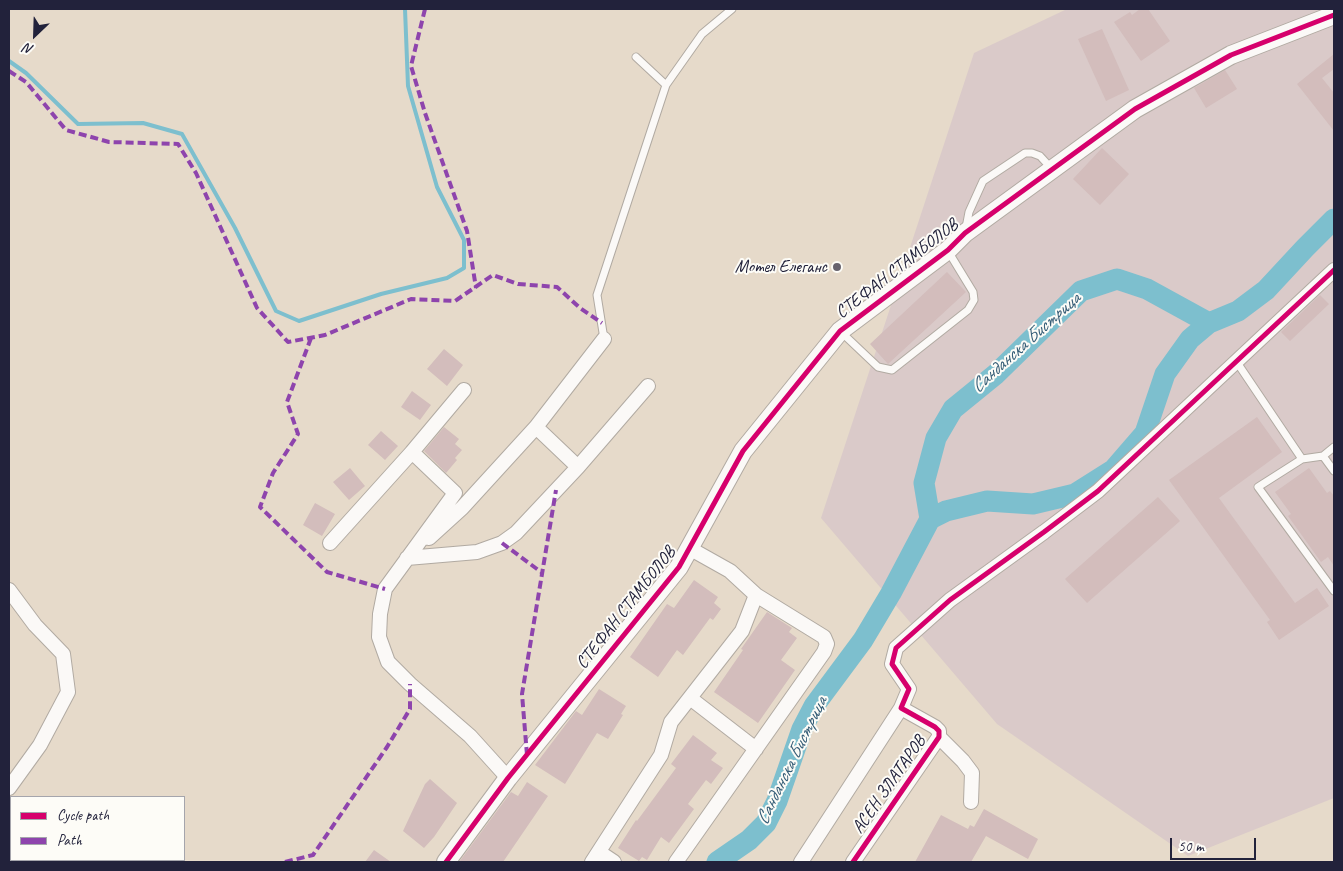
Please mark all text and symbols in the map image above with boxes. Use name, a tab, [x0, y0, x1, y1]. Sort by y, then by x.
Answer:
north arrow	[10, 10, 60, 60]
text: N	[21, 40, 36, 59]
street label: СТЕФАН СТАМБОЛОВ	[832, 215, 962, 323]
place label: Мотел Елеганс	[735, 256, 827, 278]
marker: Мотел Елеганс	[831, 261, 843, 273]
water label: Санданска Бистрица	[967, 288, 1085, 398]
street label: СТЕФАН СТАМБОЛОВ	[572, 543, 680, 673]
water label: Санданска Бистрица	[751, 693, 833, 829]
street label: АСЕН ЗЛАТАРОВ	[847, 732, 931, 838]
legend	[10, 796, 185, 861]
text: Cycle path	[57, 806, 109, 825]
scale bar	[1173, 828, 1259, 860]
text: Path	[57, 831, 82, 850]
text: 50 m	[1178, 837, 1204, 856]

